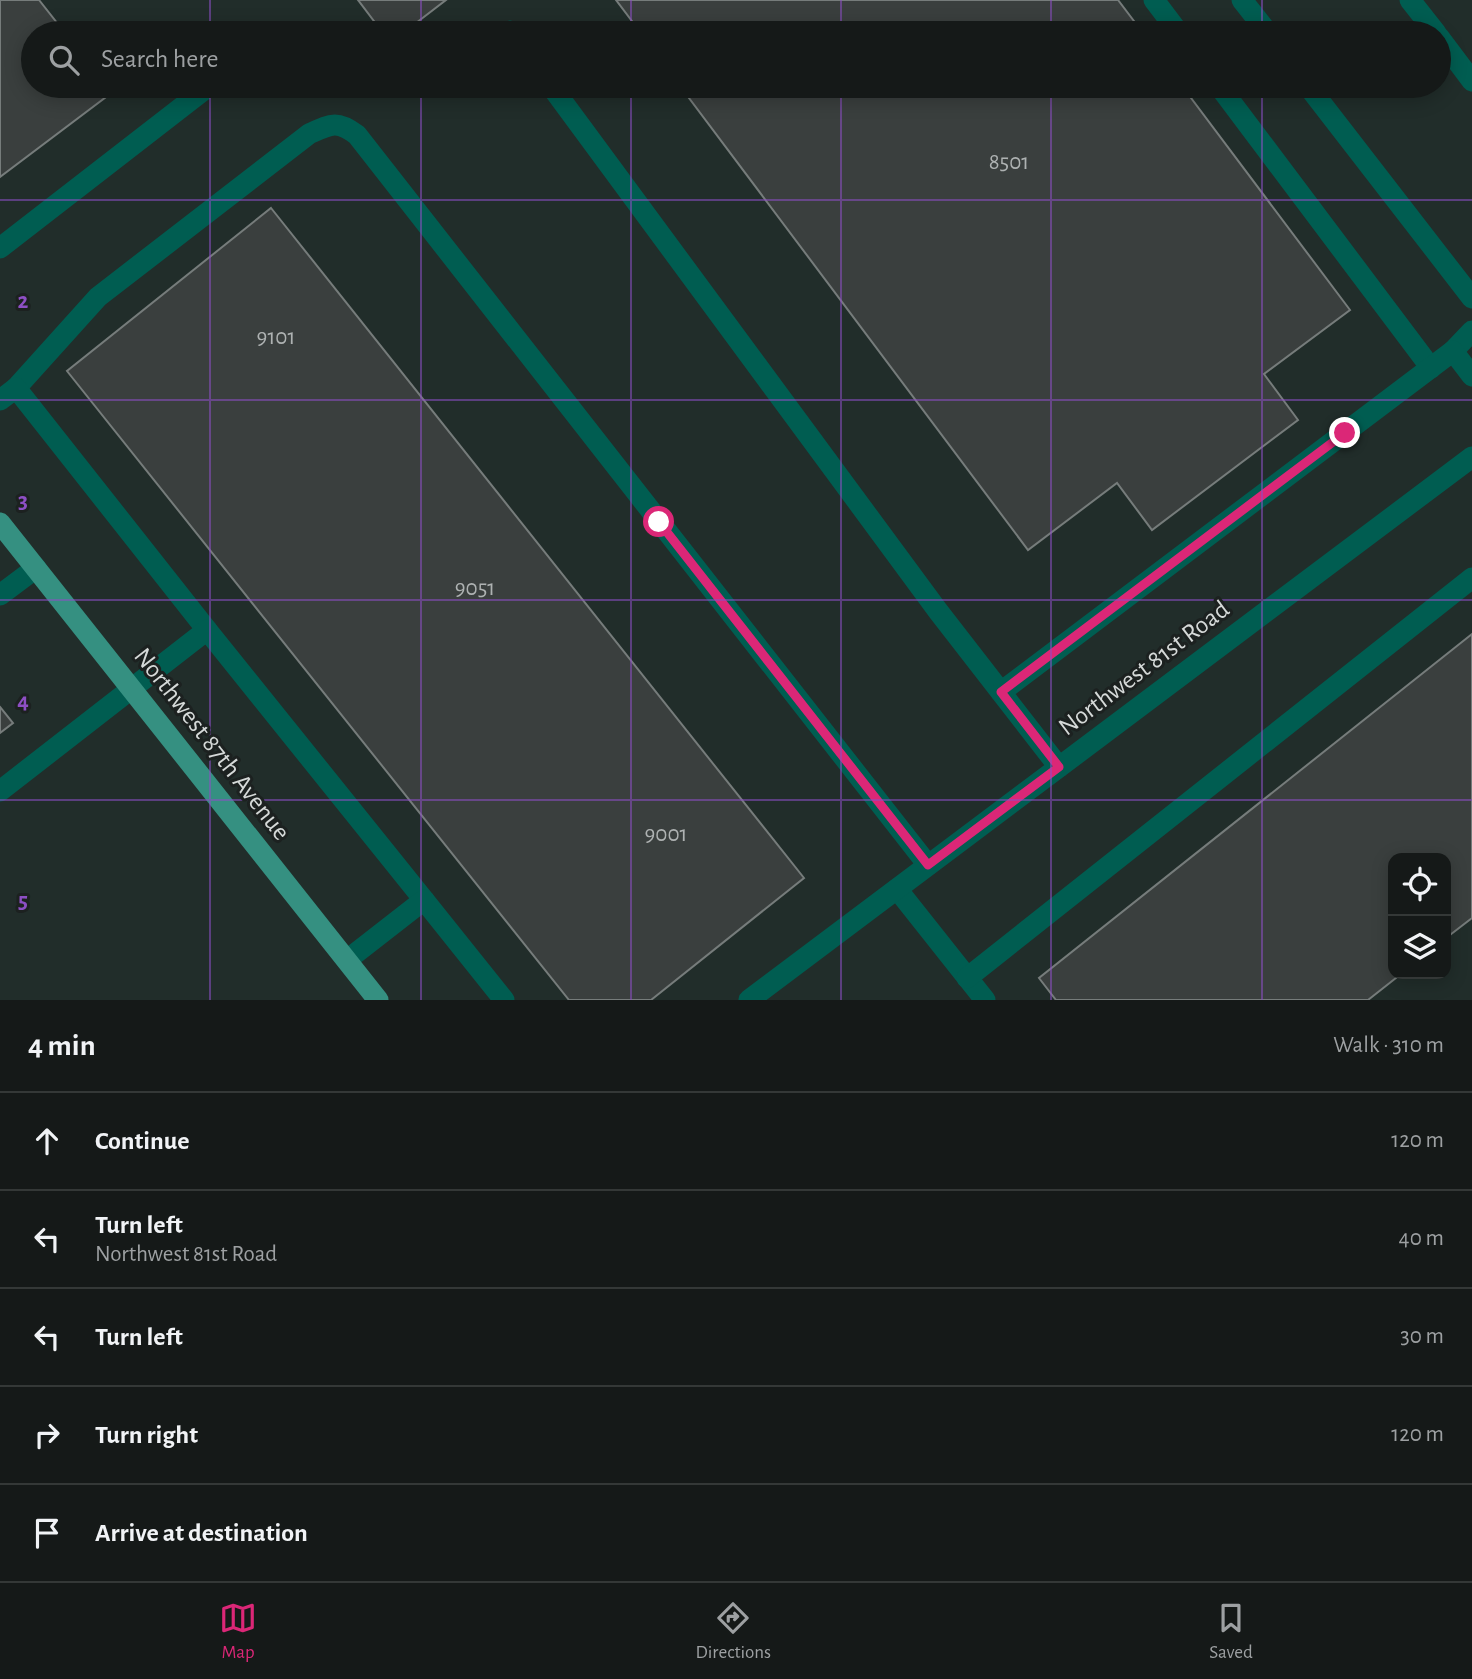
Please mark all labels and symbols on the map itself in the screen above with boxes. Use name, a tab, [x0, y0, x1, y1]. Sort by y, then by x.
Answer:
house number: 8501	[989, 151, 1029, 174]
text: 2	[18, 290, 29, 313]
house number: 9101	[257, 326, 295, 349]
route end	[1329, 417, 1360, 448]
text: 3	[18, 490, 28, 513]
route start	[643, 506, 674, 537]
house number: 9051	[455, 577, 495, 600]
street label: Northwest 81st Road	[1054, 596, 1234, 740]
street label: Northwest 87th Avenue	[129, 643, 295, 845]
text: 4	[17, 690, 29, 713]
house number: 9001	[644, 823, 688, 846]
text: 5	[18, 890, 28, 913]

